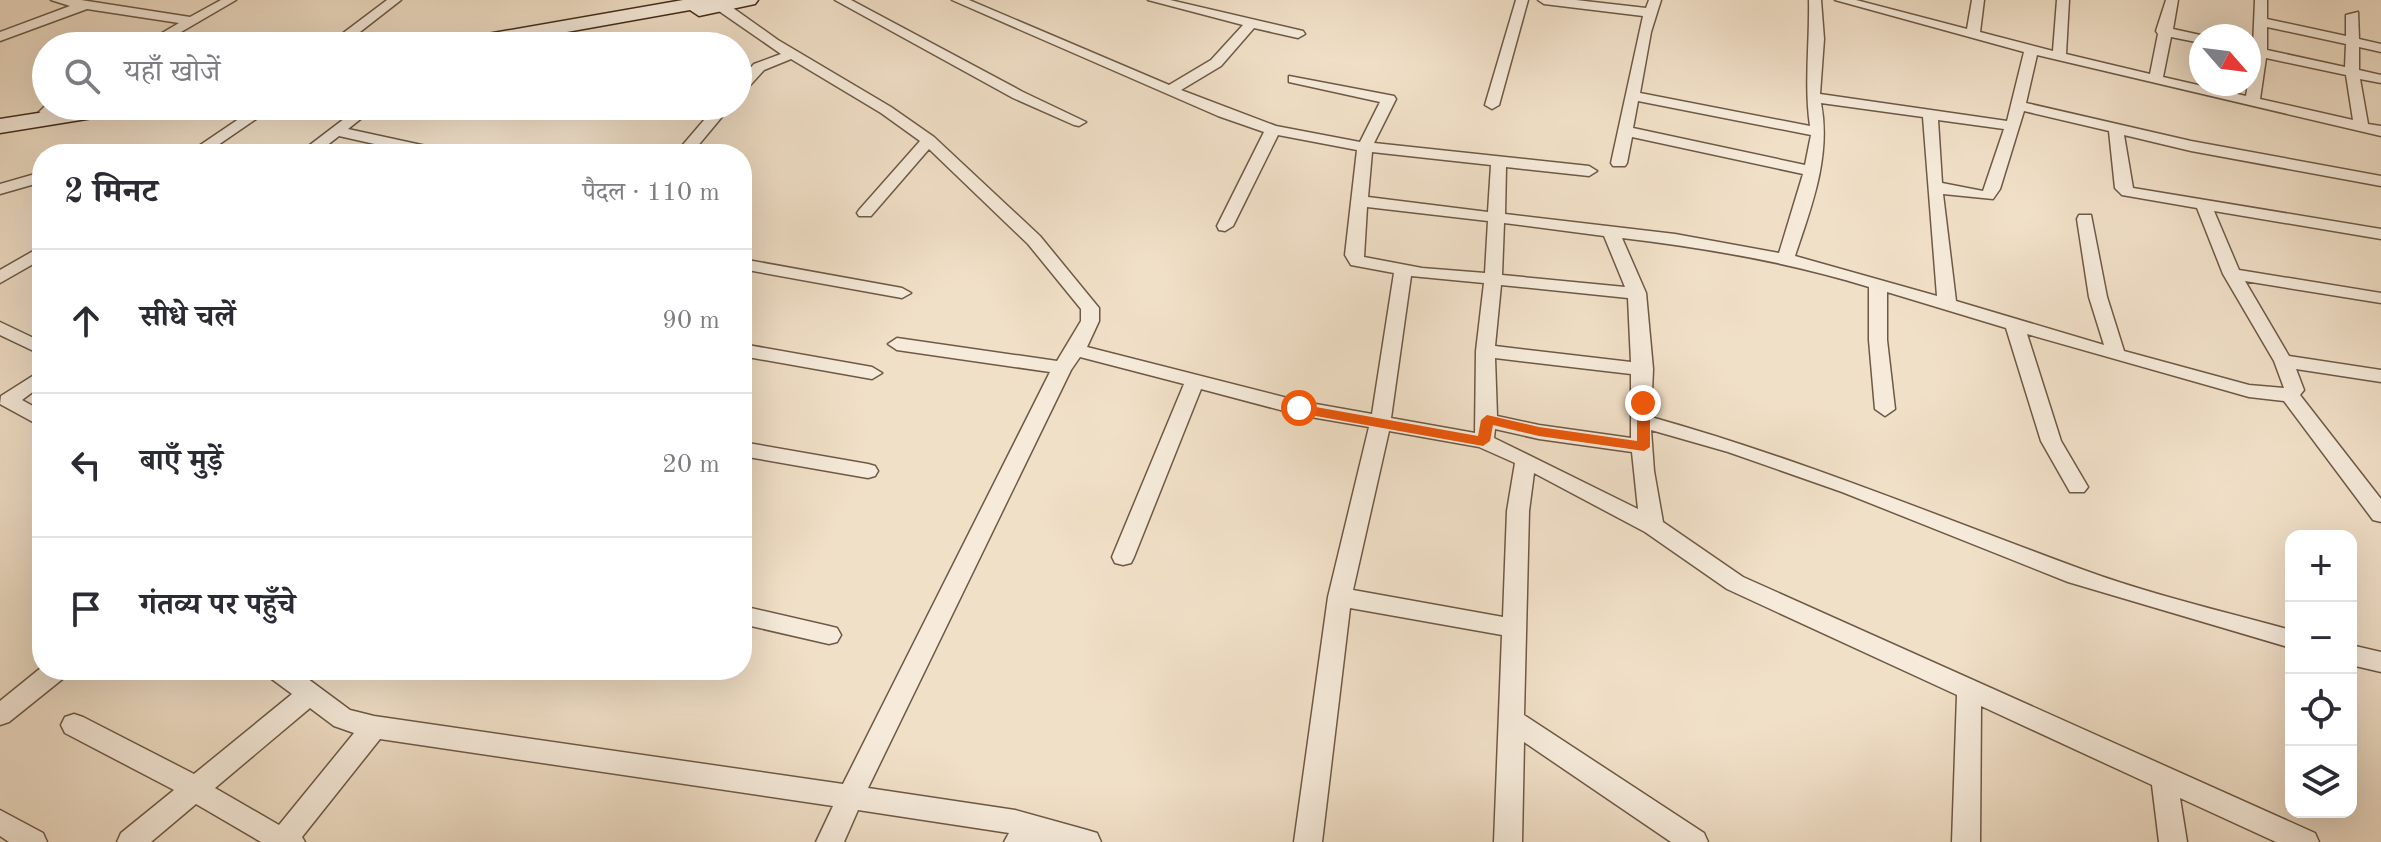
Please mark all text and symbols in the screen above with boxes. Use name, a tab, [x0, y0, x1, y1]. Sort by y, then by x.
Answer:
north arrow	[2189, 24, 2261, 96]
search box	[32, 32, 752, 120]
icon: search	[60, 54, 104, 98]
text: यहाँ खोजें	[124, 58, 220, 88]
text: 2 मिनट	[64, 176, 158, 210]
text: पैदल · 110 m	[582, 180, 720, 206]
icon: ahead	[64, 299, 108, 343]
text: सीधे चलें	[140, 303, 235, 333]
text: 90 m	[662, 308, 720, 334]
route end	[1625, 385, 1661, 421]
route start	[1281, 390, 1317, 426]
icon: left	[64, 443, 108, 487]
text: बाएँ मुड़ें	[140, 447, 223, 477]
text: 20 m	[662, 452, 720, 478]
map controls	[2285, 530, 2357, 818]
button: +	[2285, 530, 2357, 602]
icon: arrive	[64, 587, 108, 631]
text: गंतव्य पर पहुँचे	[140, 591, 296, 621]
button: −	[2285, 602, 2357, 674]
button: locate	[2285, 674, 2357, 746]
button: layers	[2285, 746, 2357, 818]

